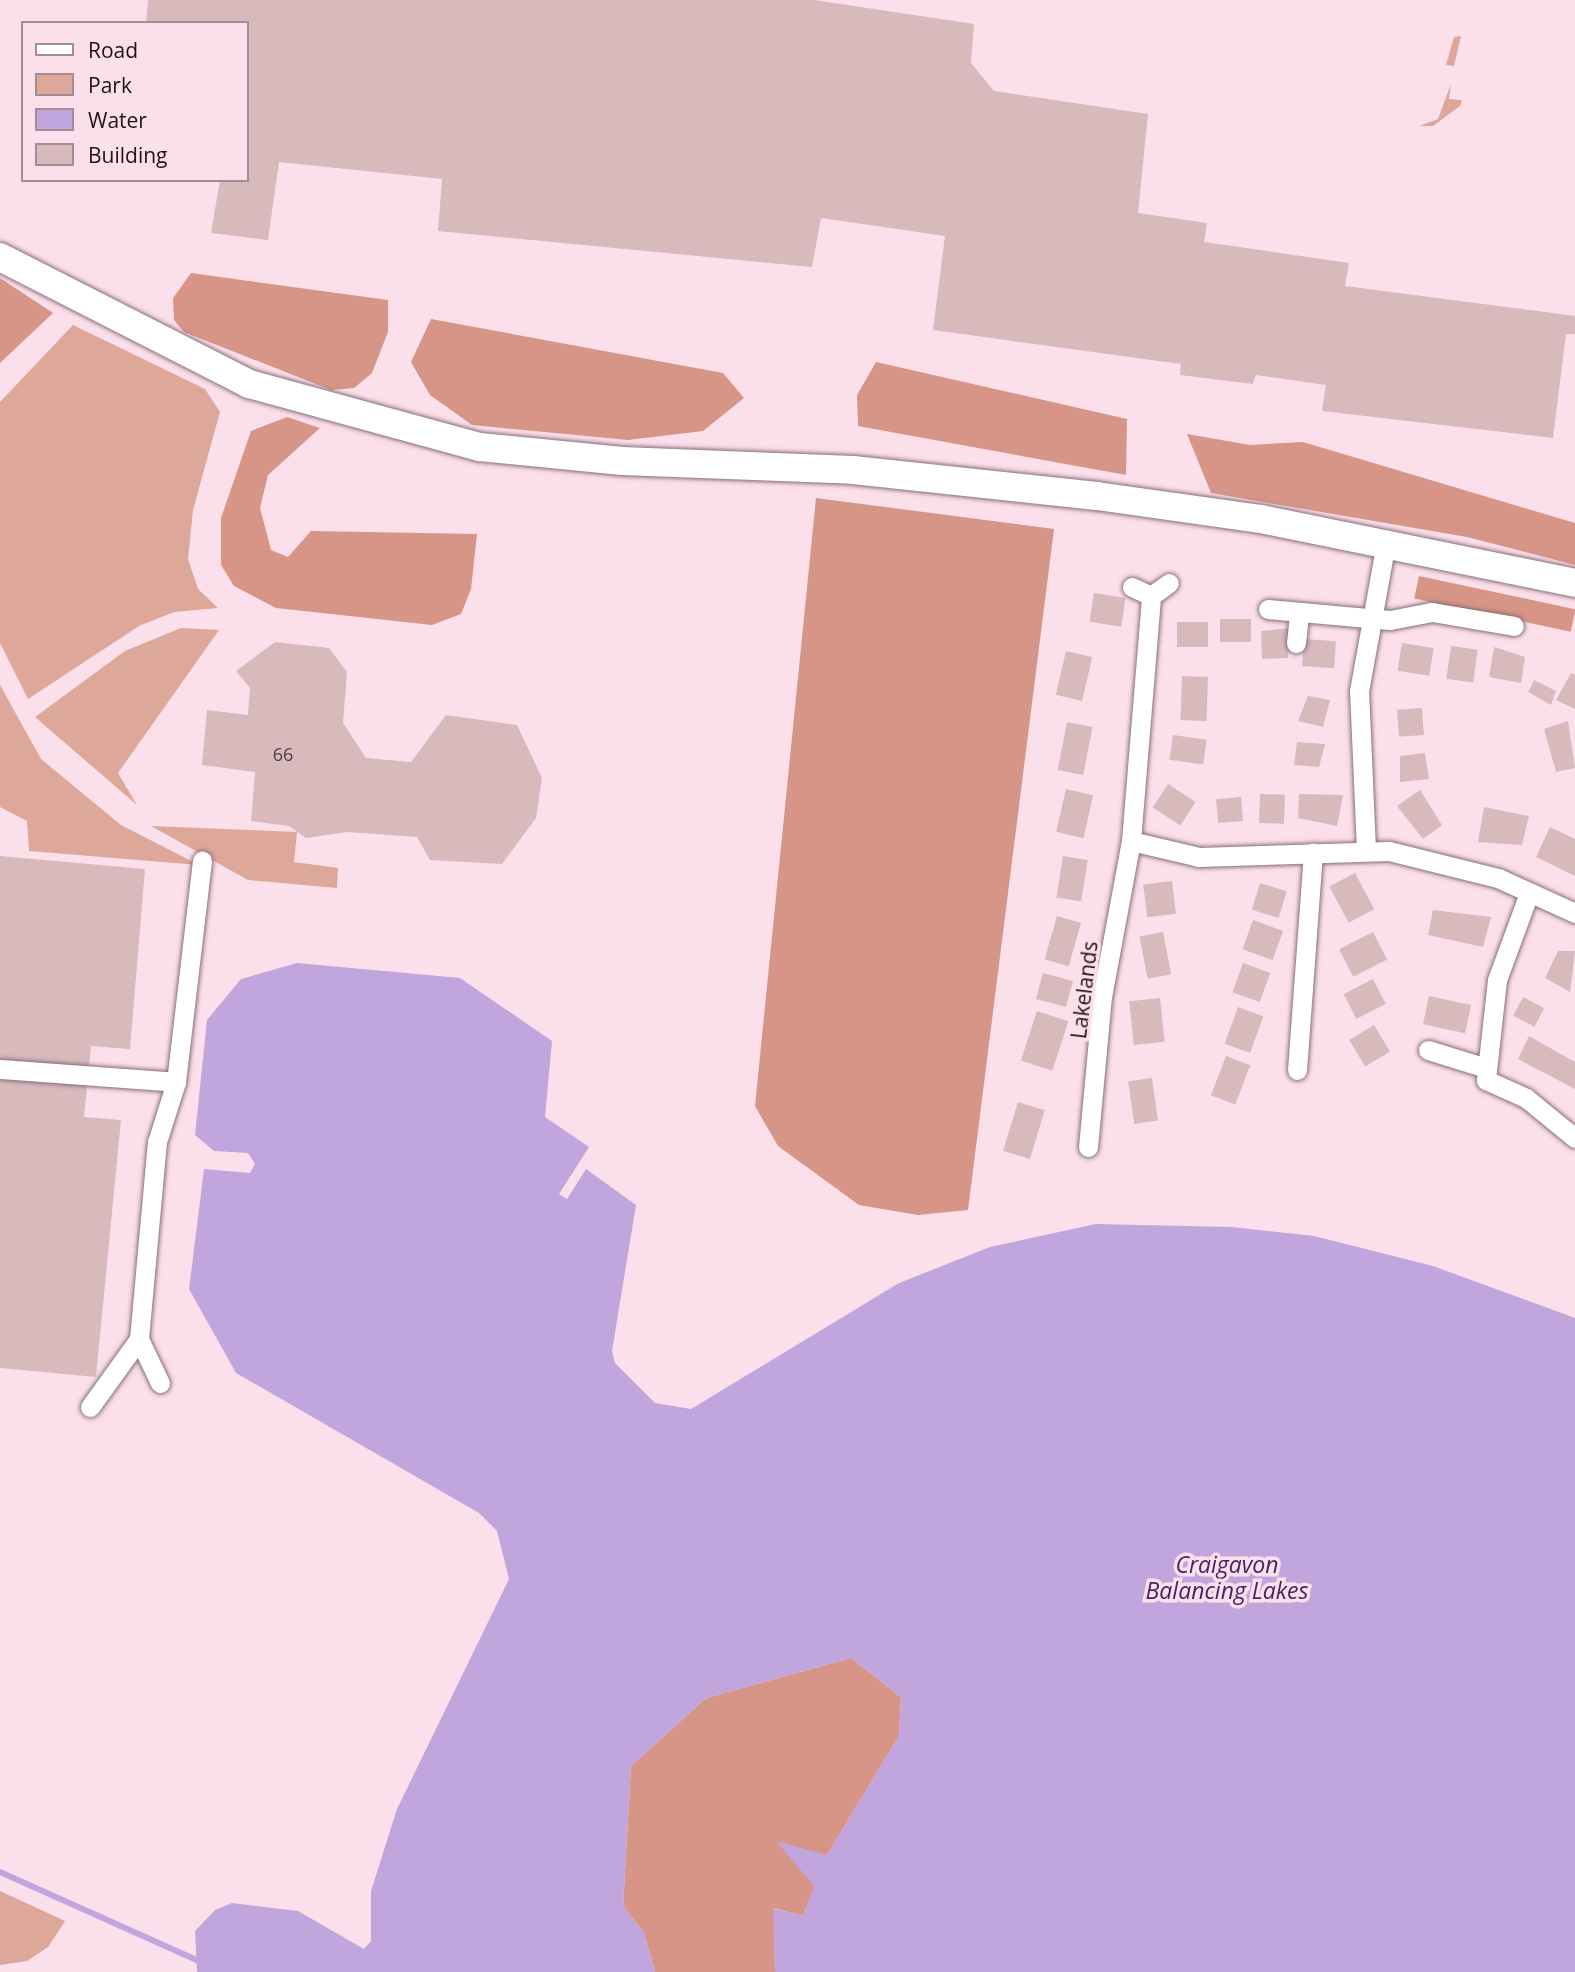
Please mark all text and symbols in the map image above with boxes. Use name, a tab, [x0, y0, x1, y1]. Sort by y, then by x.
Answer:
legend	[21, 21, 248, 182]
text: Road	[88, 36, 138, 64]
text: Park	[88, 71, 132, 99]
text: Water	[88, 106, 147, 134]
text: Building	[88, 141, 167, 169]
house number: 66	[273, 743, 293, 765]
street label: Lakelands	[1066, 940, 1102, 1040]
water label: Craigavon Balancing Lakes	[1146, 1550, 1308, 1604]

